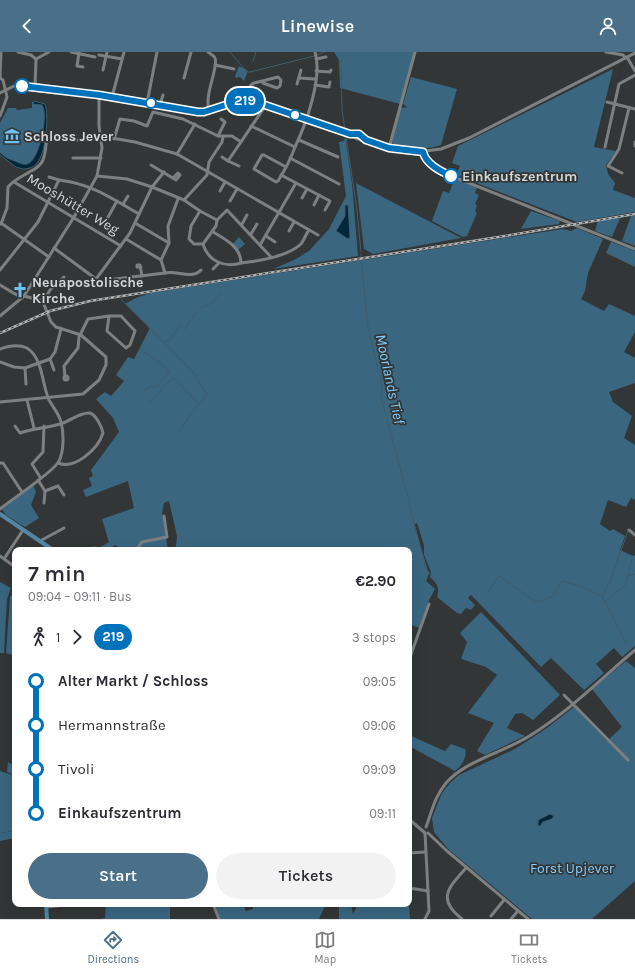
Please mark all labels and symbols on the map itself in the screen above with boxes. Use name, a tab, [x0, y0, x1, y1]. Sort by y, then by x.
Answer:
unlabelled marker	[14, 78, 30, 94]
line badge: 219	[222, 88, 268, 114]
unlabelled marker	[145, 97, 157, 109]
unlabelled marker	[289, 109, 301, 121]
museum icon: Schloss Jever	[3, 127, 21, 145]
place label: Schloss Jever	[24, 128, 114, 145]
marker: Einkaufszentrum	[443, 168, 459, 184]
place label: Einkaufszentrum	[462, 168, 577, 185]
street label: Mooshütter Weg	[24, 170, 122, 238]
place label: Neuapostolische Kirche	[32, 274, 144, 307]
church icon: Neuapostolische Kirche	[11, 281, 29, 299]
water label: Moorlands Tief	[372, 332, 409, 427]
park label: Forst Upjever	[530, 860, 615, 877]

